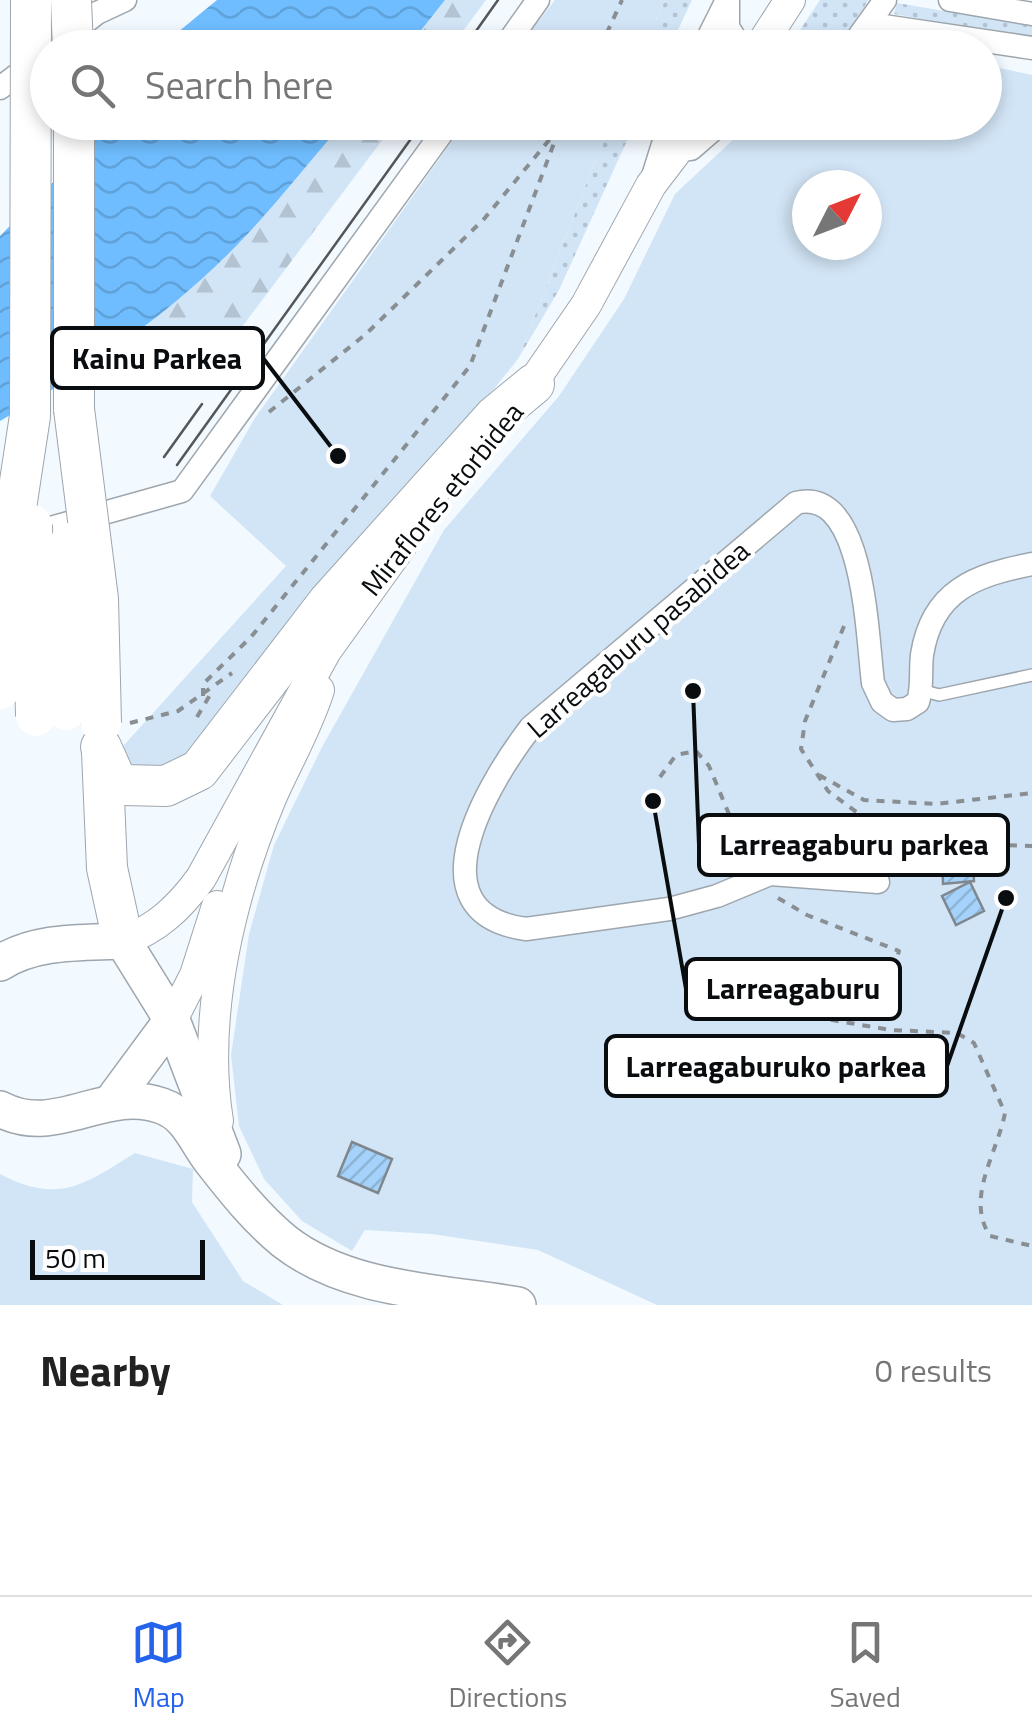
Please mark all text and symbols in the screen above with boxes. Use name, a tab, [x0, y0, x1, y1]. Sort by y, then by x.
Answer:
search box	[30, 30, 1002, 140]
text: Search here	[145, 56, 333, 114]
icon: search	[65, 58, 120, 113]
north arrow	[792, 170, 882, 260]
callout: Kainu Parkea	[52, 328, 263, 388]
text: Kainu Parkea	[72, 335, 242, 381]
street label: Miraflores etorbidea	[350, 392, 533, 605]
street label: Larreagaburu pasabidea	[517, 530, 759, 748]
callout: Larreagaburu parkea	[699, 815, 1008, 875]
text: Larreagaburu parkea	[719, 821, 989, 867]
callout: Larreagaburu	[686, 959, 900, 1019]
text: Larreagaburu	[706, 965, 880, 1011]
callout: Larreagaburuko parkea	[606, 1036, 947, 1096]
text: Larreagaburuko parkea	[626, 1043, 926, 1089]
scale bar	[30, 1235, 205, 1280]
text: 50 m	[45, 1236, 106, 1279]
text: Nearby	[40, 1338, 171, 1402]
text: 0 results	[875, 1346, 992, 1394]
tab: Map	[131, 1615, 186, 1718]
tab: Directions	[448, 1615, 567, 1718]
tab: Saved	[830, 1615, 901, 1718]

